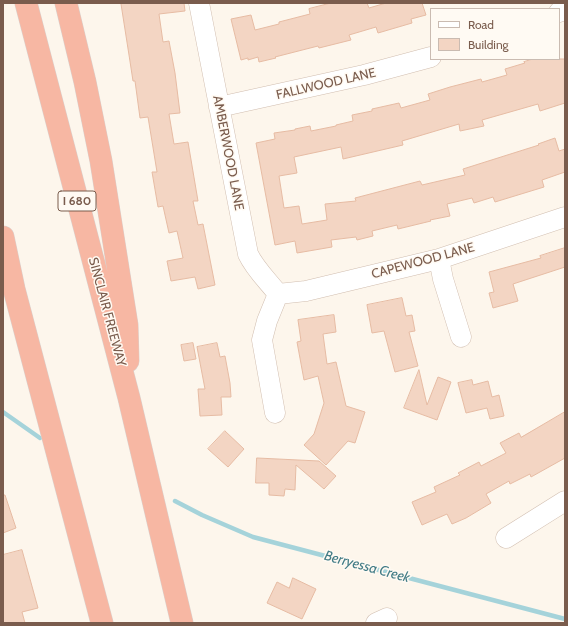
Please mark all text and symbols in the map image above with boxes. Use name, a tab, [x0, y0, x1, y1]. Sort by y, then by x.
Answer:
legend	[430, 8, 560, 60]
text: Road	[468, 17, 494, 32]
text: Building	[468, 37, 509, 52]
street label: FALLWOOD LANE	[275, 65, 377, 103]
street label: AMBERWOOD LANE	[209, 94, 247, 212]
road number: I 680	[58, 191, 96, 211]
street label: CAPEWOOD LANE	[370, 240, 476, 282]
street label: SINCLAIR FREEWAY	[85, 256, 129, 368]
water label: Berryessa Creek	[322, 548, 412, 586]

